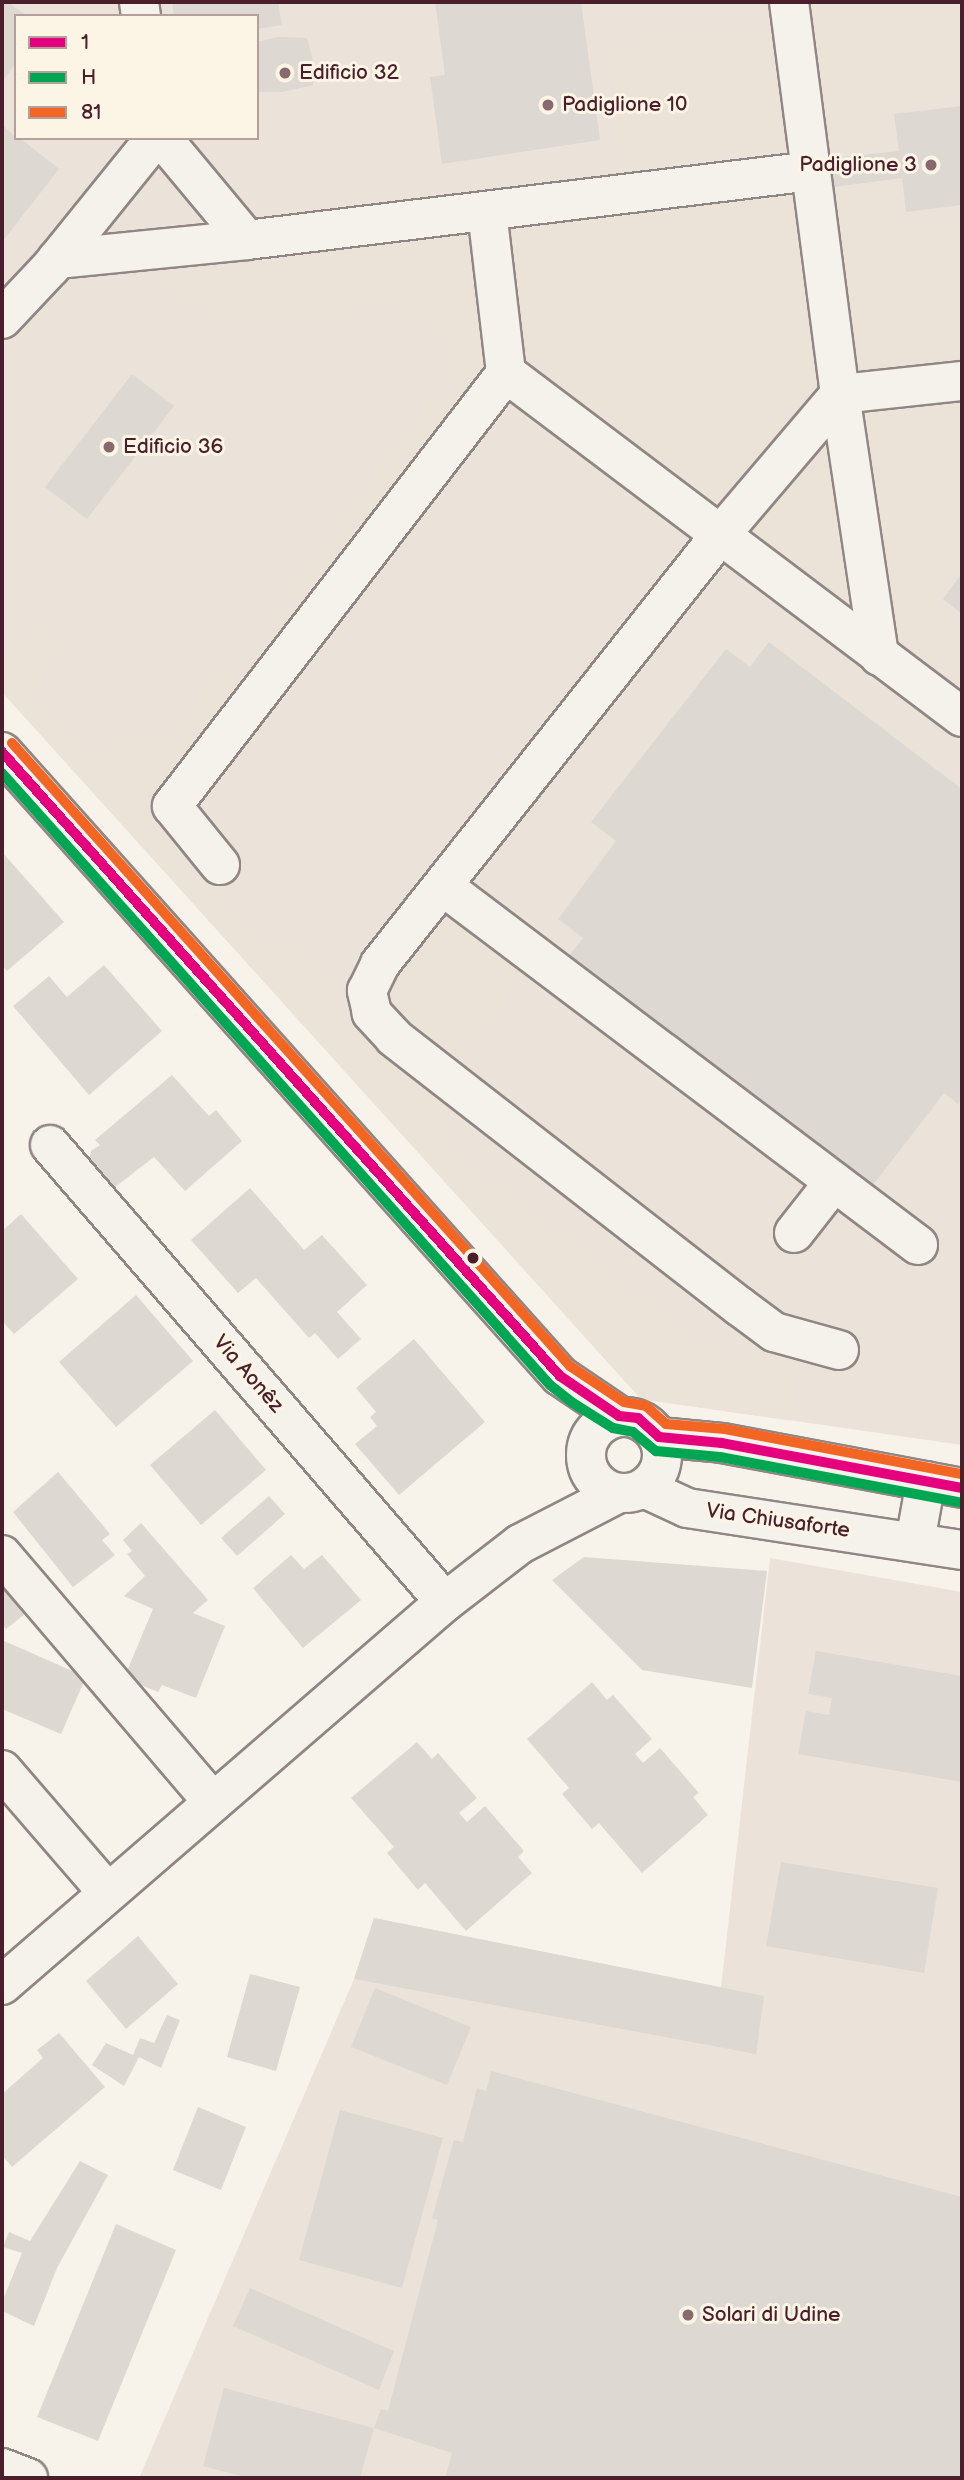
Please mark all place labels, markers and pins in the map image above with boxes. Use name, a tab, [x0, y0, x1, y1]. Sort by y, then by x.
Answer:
place label: Edificio 32	[299, 60, 399, 86]
marker: Edificio 32	[277, 65, 293, 81]
place label: Padiglione 10	[562, 92, 687, 118]
marker: Padiglione 10	[540, 97, 556, 113]
place label: Padiglione 3	[799, 152, 917, 178]
marker: Padiglione 3	[923, 157, 939, 173]
place label: Edificio 36	[123, 434, 223, 460]
marker: Edificio 36	[101, 439, 117, 455]
unlabelled marker	[466, 1251, 480, 1265]
place label: Solari di Udine	[702, 2302, 840, 2328]
marker: Solari di Udine	[680, 2307, 696, 2323]

